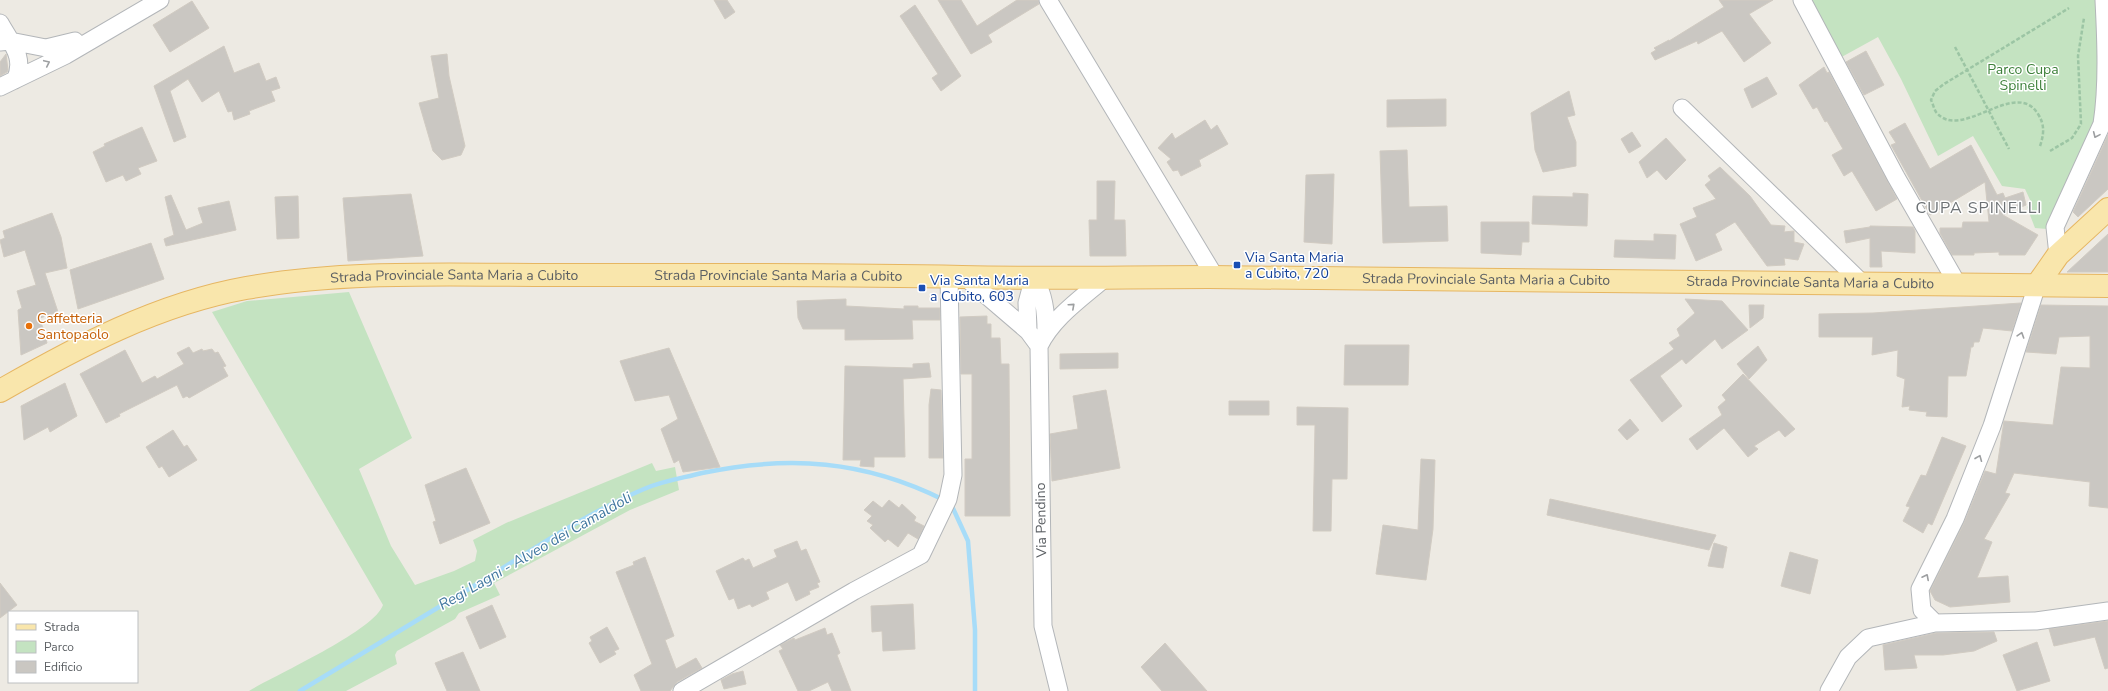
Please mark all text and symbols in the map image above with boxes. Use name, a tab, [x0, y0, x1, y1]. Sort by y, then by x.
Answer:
one-way arrow	[43, 60, 51, 68]
park label: Parco Cupa Spinelli	[1987, 60, 2059, 95]
one-way arrow	[2093, 132, 2101, 139]
district label: CUPA SPINELLI	[1916, 197, 2042, 219]
place label: Via Santa Maria a Cubito, 720	[1244, 248, 1344, 283]
marker: Via Santa Maria a Cubito, 720	[1232, 260, 1242, 270]
street label: Strada Provinciale Santa Maria a Cubito	[330, 265, 578, 287]
street label: Strada Provinciale Santa Maria a Cubito	[654, 265, 903, 285]
street label: Strada Provinciale Santa Maria a Cubito	[1362, 269, 1610, 289]
place label: Via Santa Maria a Cubito, 603	[929, 271, 1029, 306]
street label: Strada Provinciale Santa Maria a Cubito	[1686, 271, 1935, 293]
marker: Via Santa Maria a Cubito, 603	[917, 283, 927, 293]
one-way arrow	[1067, 303, 1075, 311]
place label: Caffetteria Santopaolo	[37, 309, 109, 344]
marker: Caffetteria Santopaolo	[24, 321, 34, 331]
one-way arrow	[2016, 332, 2025, 339]
one-way arrow	[1975, 455, 1983, 462]
street label: Via Pendino	[1031, 482, 1051, 559]
water label: Regi Lagni - Alveo dei Camaldoli	[435, 487, 636, 615]
one-way arrow	[1921, 573, 1929, 581]
legend	[8, 611, 138, 683]
text: Strada	[44, 619, 80, 635]
text: Parco	[44, 639, 74, 655]
text: Edificio	[44, 659, 83, 675]

